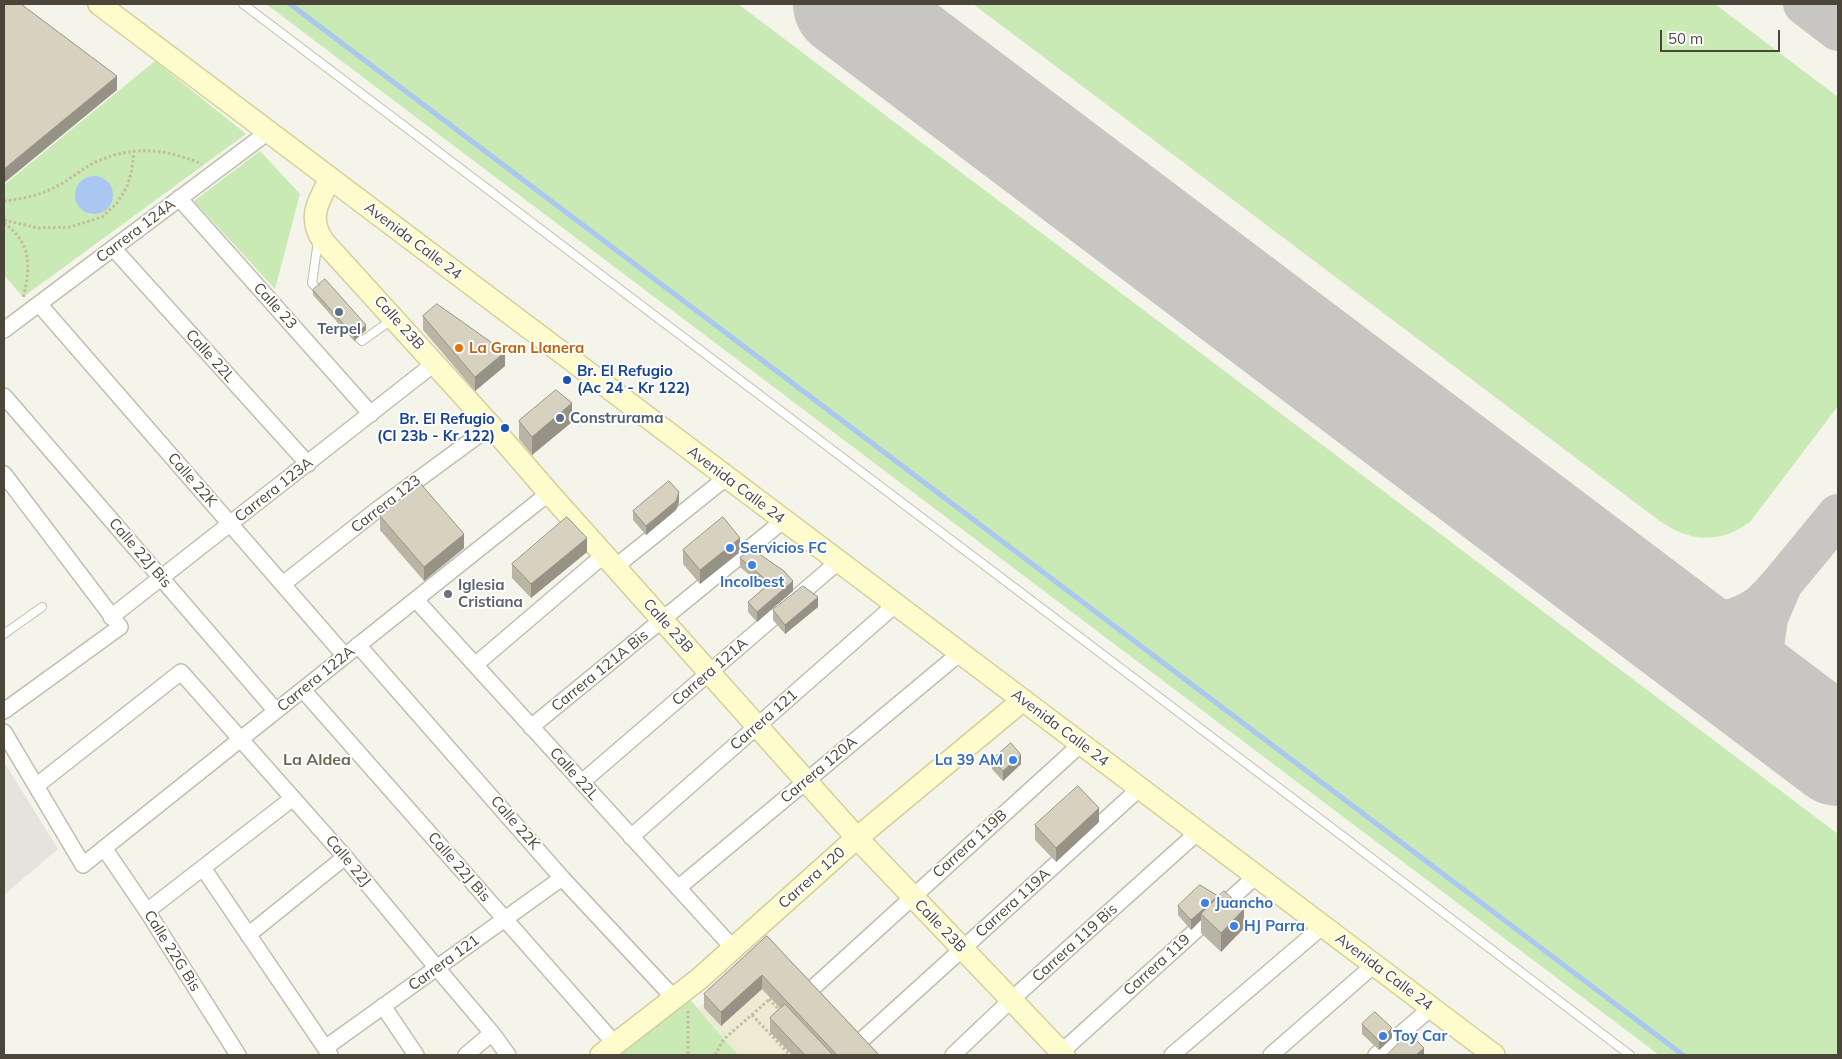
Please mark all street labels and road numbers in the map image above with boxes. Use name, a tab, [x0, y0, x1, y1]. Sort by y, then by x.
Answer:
street label: Carrera 124A	[93, 195, 179, 267]
street label: Avenida Calle 24	[361, 199, 465, 283]
street label: Calle 23	[249, 279, 301, 333]
street label: Calle 23B	[370, 292, 428, 354]
street label: Calle 22L	[182, 326, 238, 386]
street label: Avenida Calle 24	[684, 443, 788, 527]
street label: Calle 22K	[164, 449, 220, 511]
street label: Carrera 123A	[231, 454, 317, 526]
street label: Carrera 123	[348, 471, 424, 537]
street label: Calle 22J Bis	[105, 515, 175, 591]
street label: Calle 23B	[639, 595, 697, 657]
street label: Carrera 121A Bis	[548, 626, 652, 716]
street label: Carrera 121A	[669, 634, 751, 710]
street label: Carrera 122A	[274, 642, 358, 716]
street label: Carrera 121	[727, 686, 801, 754]
street label: Avenida Calle 24	[1008, 686, 1112, 770]
street label: Carrera 120A	[777, 733, 861, 807]
street label: Calle 22L	[546, 744, 602, 804]
street label: Calle 22K	[487, 792, 543, 854]
street label: Carrera 119B	[929, 806, 1011, 882]
street label: Calle 22J Bis	[424, 829, 494, 905]
street label: Calle 22J	[321, 832, 375, 890]
street label: Carrera 120	[775, 843, 849, 913]
street label: Carrera 119A	[972, 865, 1054, 941]
street label: Calle 23B	[910, 896, 970, 956]
street label: Carrera 119 Bis	[1029, 900, 1121, 986]
street label: Calle 22G Bis	[140, 907, 204, 995]
street label: Carrera 119	[1120, 930, 1194, 1000]
street label: Avenida Calle 24	[1332, 930, 1436, 1014]
street label: Carrera 121	[405, 931, 483, 995]

